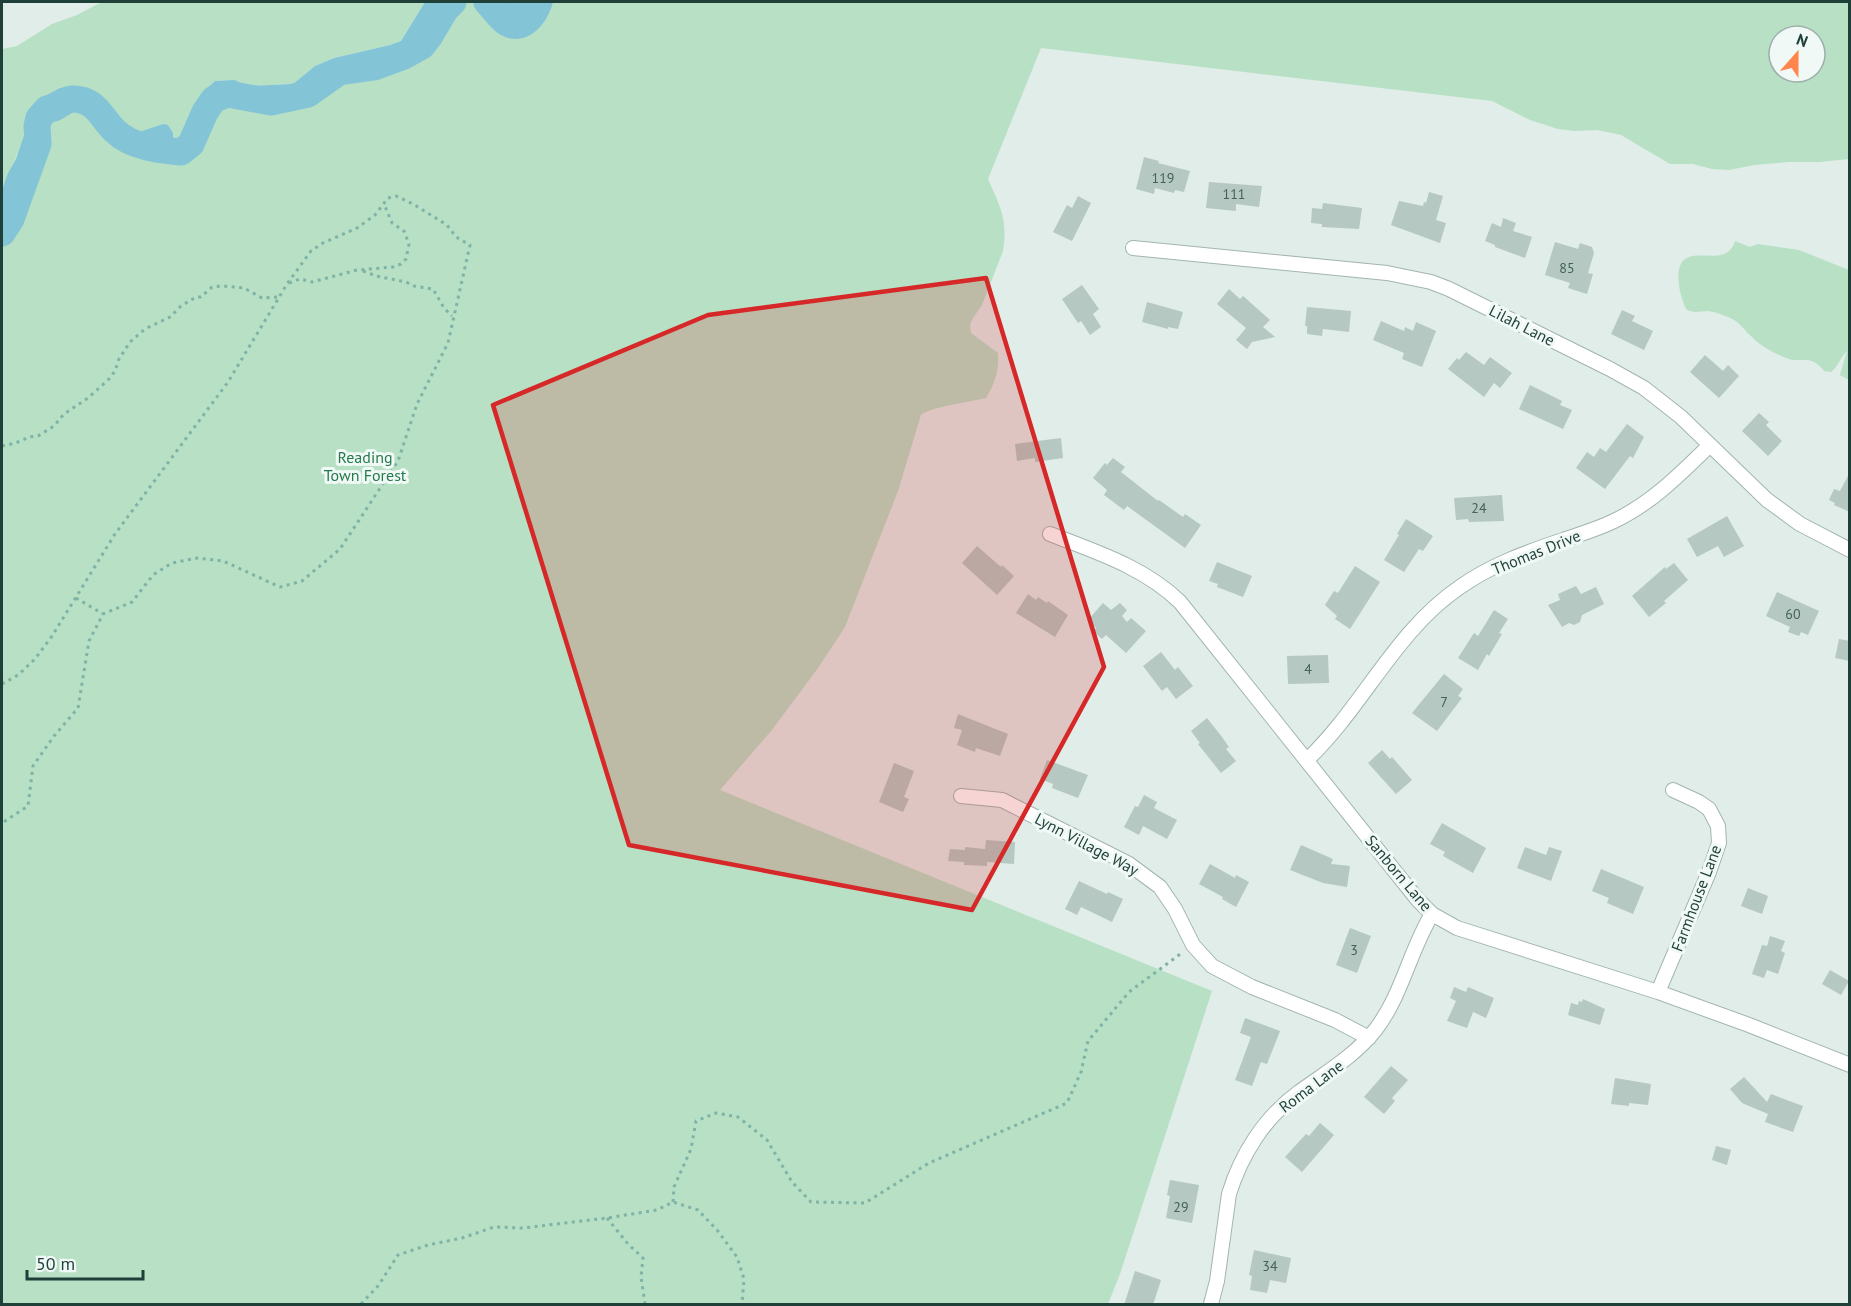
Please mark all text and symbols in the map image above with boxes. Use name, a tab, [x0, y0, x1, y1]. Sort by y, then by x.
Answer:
north arrow	[1767, 24, 1827, 84]
text: N	[1794, 29, 1811, 51]
house number: 119	[1152, 169, 1174, 187]
house number: 111	[1223, 185, 1245, 203]
house number: 85	[1559, 259, 1575, 277]
street label: Lilah Lane	[1486, 300, 1558, 350]
park label: Reading Town Forest	[324, 447, 407, 485]
house number: 24	[1471, 499, 1487, 517]
street label: Thomas Drive	[1489, 525, 1583, 579]
house number: 60	[1785, 605, 1801, 623]
house number: 4	[1304, 660, 1312, 678]
house number: 7	[1440, 693, 1448, 711]
street label: Lynn Village Way	[1032, 808, 1143, 880]
street label: Sanborn Lane	[1361, 831, 1437, 915]
street label: Farmhouse Lane	[1667, 842, 1725, 954]
house number: 3	[1350, 941, 1358, 959]
street label: Roma Lane	[1275, 1055, 1347, 1117]
house number: 29	[1173, 1198, 1189, 1216]
scale bar	[27, 1243, 142, 1281]
text: 50 m	[36, 1252, 75, 1275]
house number: 34	[1262, 1257, 1278, 1275]

